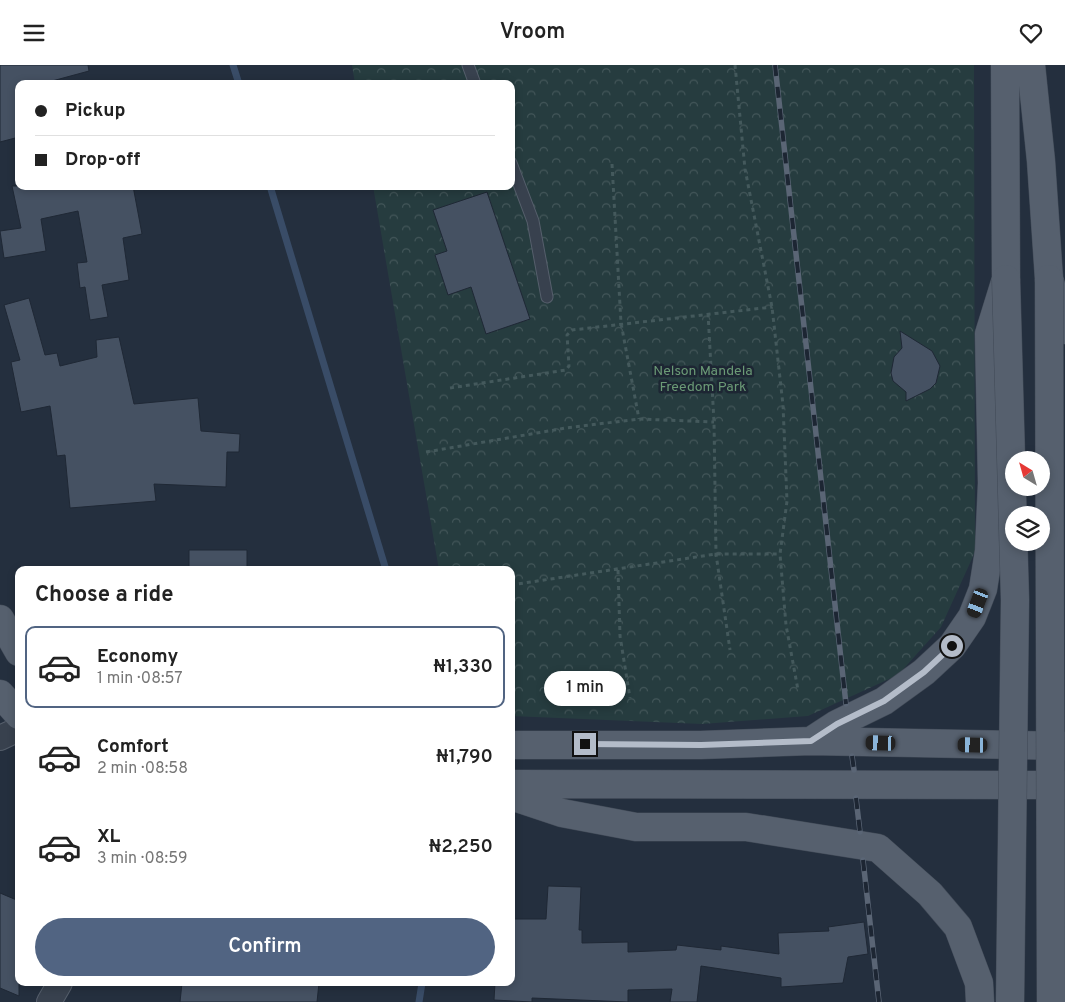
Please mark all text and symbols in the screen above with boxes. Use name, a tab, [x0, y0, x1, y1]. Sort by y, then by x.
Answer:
icon: menu	[20, 19, 48, 47]
text: Vroom	[500, 19, 565, 46]
icon: heart	[1017, 19, 1045, 47]
text: Pickup	[65, 99, 125, 123]
text: Drop-off	[65, 148, 140, 172]
park label: Nelson Mandela Freedom Park	[653, 363, 753, 396]
north arrow	[1005, 451, 1050, 496]
map controls	[1005, 451, 1050, 551]
button: layers	[1005, 506, 1050, 551]
text: Choose a ride	[35, 582, 173, 609]
car	[965, 586, 990, 620]
route start	[941, 635, 963, 657]
icon: car	[37, 645, 82, 690]
text: Economy	[97, 645, 178, 669]
text: ₦1,330	[433, 655, 493, 679]
text: 1 min · 08:57	[97, 669, 183, 689]
callout: 1 min	[544, 671, 626, 707]
text: 1 min	[566, 678, 604, 698]
route end	[574, 733, 596, 755]
icon: car	[37, 735, 82, 780]
text: Comfort	[97, 735, 169, 759]
car	[865, 735, 896, 751]
car	[957, 737, 988, 753]
text: ₦1,790	[436, 745, 493, 769]
text: 2 min · 08:58	[97, 759, 188, 779]
icon: car	[37, 825, 82, 870]
text: XL	[97, 825, 120, 849]
text: ₦2,250	[429, 835, 493, 859]
text: 3 min · 08:59	[97, 849, 188, 869]
button: Confirm	[35, 918, 495, 976]

